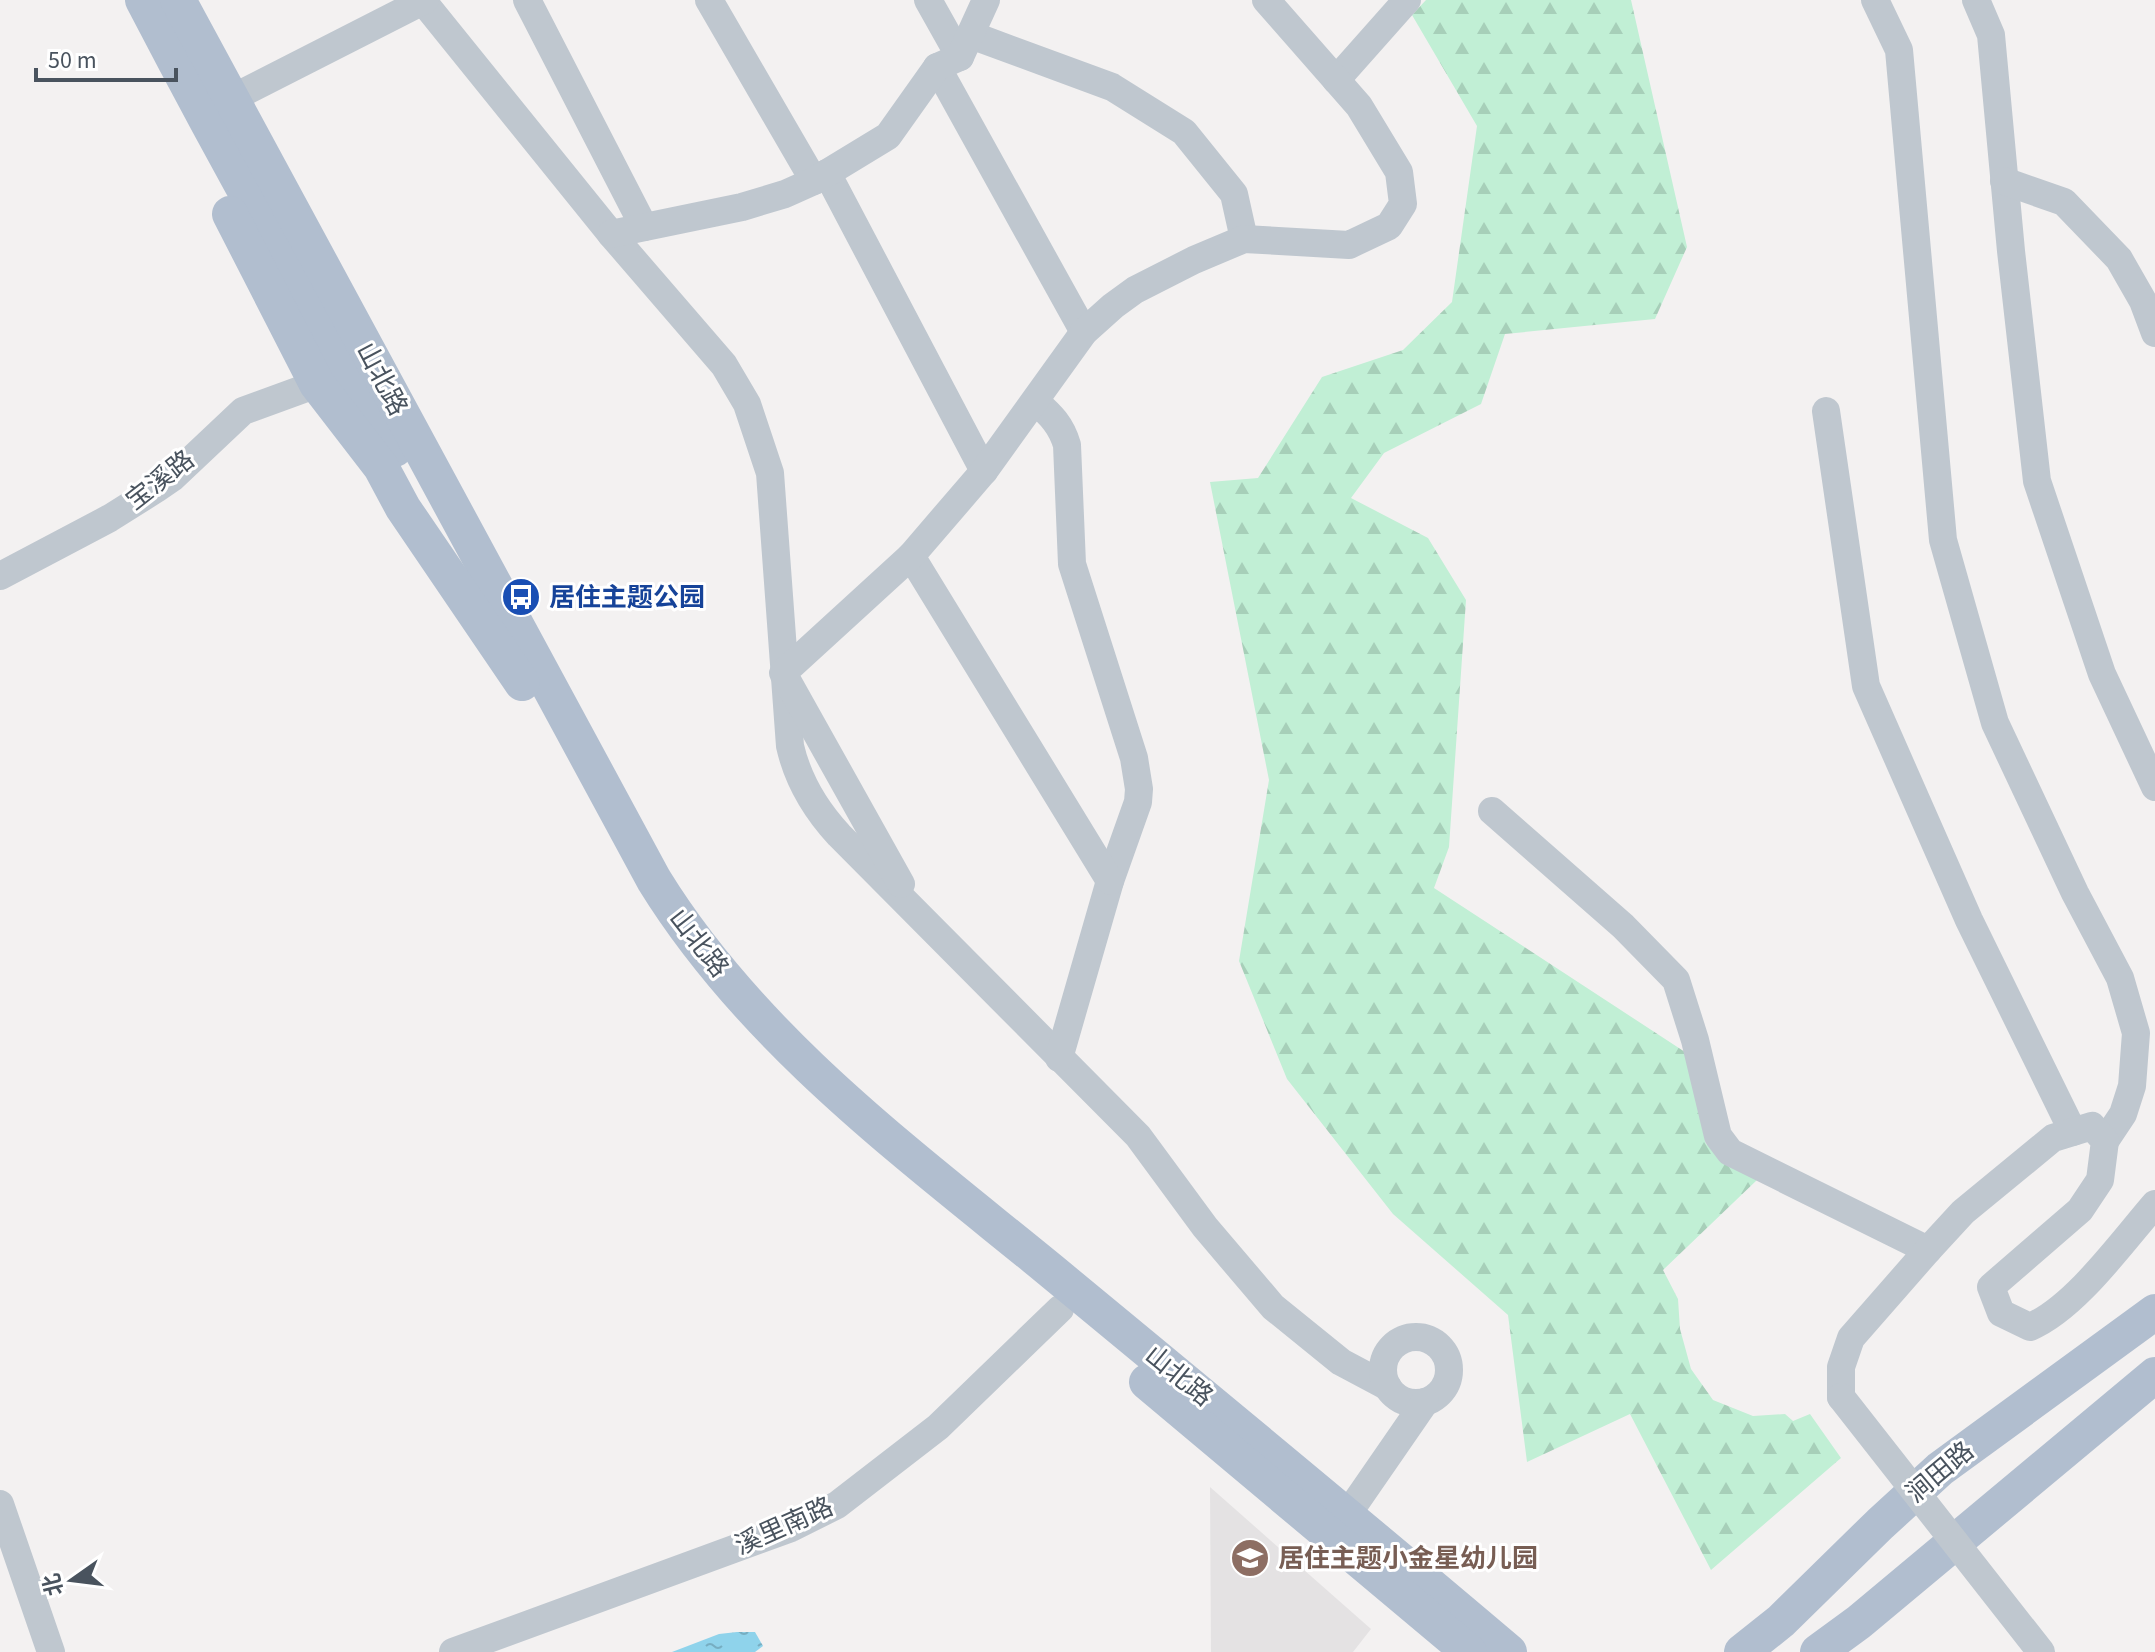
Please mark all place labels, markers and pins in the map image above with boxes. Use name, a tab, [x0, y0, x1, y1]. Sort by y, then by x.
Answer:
bus stop icon: 居住主题公园	[500, 576, 542, 618]
place label: 居住主题公园	[549, 579, 705, 616]
school or university icon: 居住主题小金星幼儿园	[1229, 1537, 1271, 1579]
place label: 居住主题小金星幼儿园	[1278, 1540, 1538, 1577]

